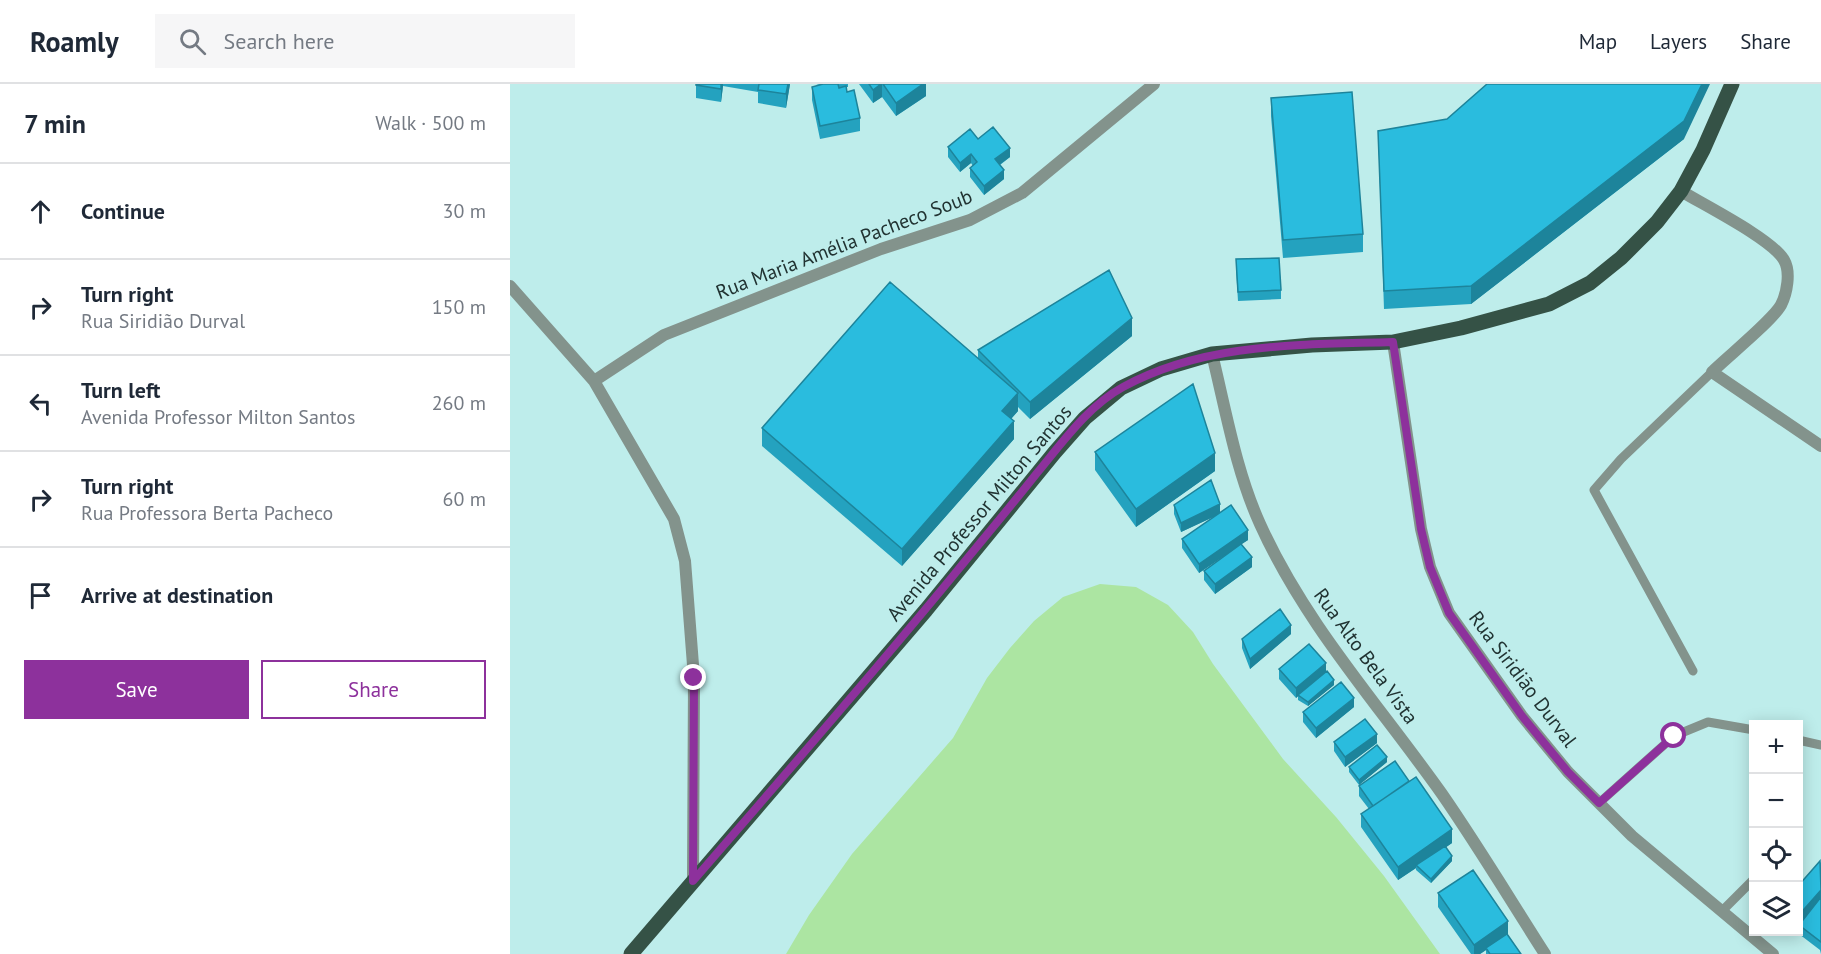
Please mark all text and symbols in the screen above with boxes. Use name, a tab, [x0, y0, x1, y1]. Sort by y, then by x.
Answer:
search box	[155, 14, 575, 68]
text: Roamly	[30, 23, 119, 60]
icon: search	[176, 25, 209, 58]
text: Search here	[224, 27, 335, 55]
text: Map	[1579, 28, 1617, 55]
text: Layers	[1650, 28, 1707, 55]
text: Share	[1740, 28, 1791, 55]
text: 7 min	[24, 107, 86, 140]
text: Walk · 500 m	[375, 110, 486, 136]
street label: Rua Maria Amélia Pacheco Soub	[712, 183, 976, 305]
icon: ahead	[24, 195, 57, 228]
text: Continue	[81, 197, 165, 225]
text: 30 m	[443, 198, 486, 224]
text: Turn right	[81, 280, 173, 308]
icon: right	[24, 291, 57, 324]
text: 150 m	[432, 294, 486, 320]
text: Rua Siridião Durval	[81, 308, 245, 334]
text: Turn left	[81, 376, 161, 404]
icon: left	[24, 387, 57, 420]
text: 260 m	[432, 390, 486, 416]
street label: Avenida Professor Milton Santos	[881, 400, 1077, 626]
text: Avenida Professor Milton Santos	[81, 404, 355, 430]
text: Turn right	[81, 472, 173, 500]
icon: right	[24, 483, 57, 516]
text: 60 m	[443, 486, 486, 512]
text: Rua Professora Berta Pacheco	[81, 500, 333, 526]
icon: arrive	[24, 579, 57, 612]
text: Arrive at destination	[81, 581, 273, 609]
street label: Rua Alto Bela Vista	[1308, 583, 1424, 729]
street label: Rua Siridião Durval	[1463, 606, 1583, 752]
button: Save	[24, 660, 249, 719]
button: Share	[261, 660, 486, 719]
route end	[680, 664, 706, 690]
map controls	[1749, 720, 1803, 936]
button: +	[1749, 720, 1803, 774]
route start	[1660, 722, 1686, 748]
button: −	[1749, 774, 1803, 828]
button: locate	[1749, 828, 1803, 882]
button: layers	[1749, 882, 1803, 936]

